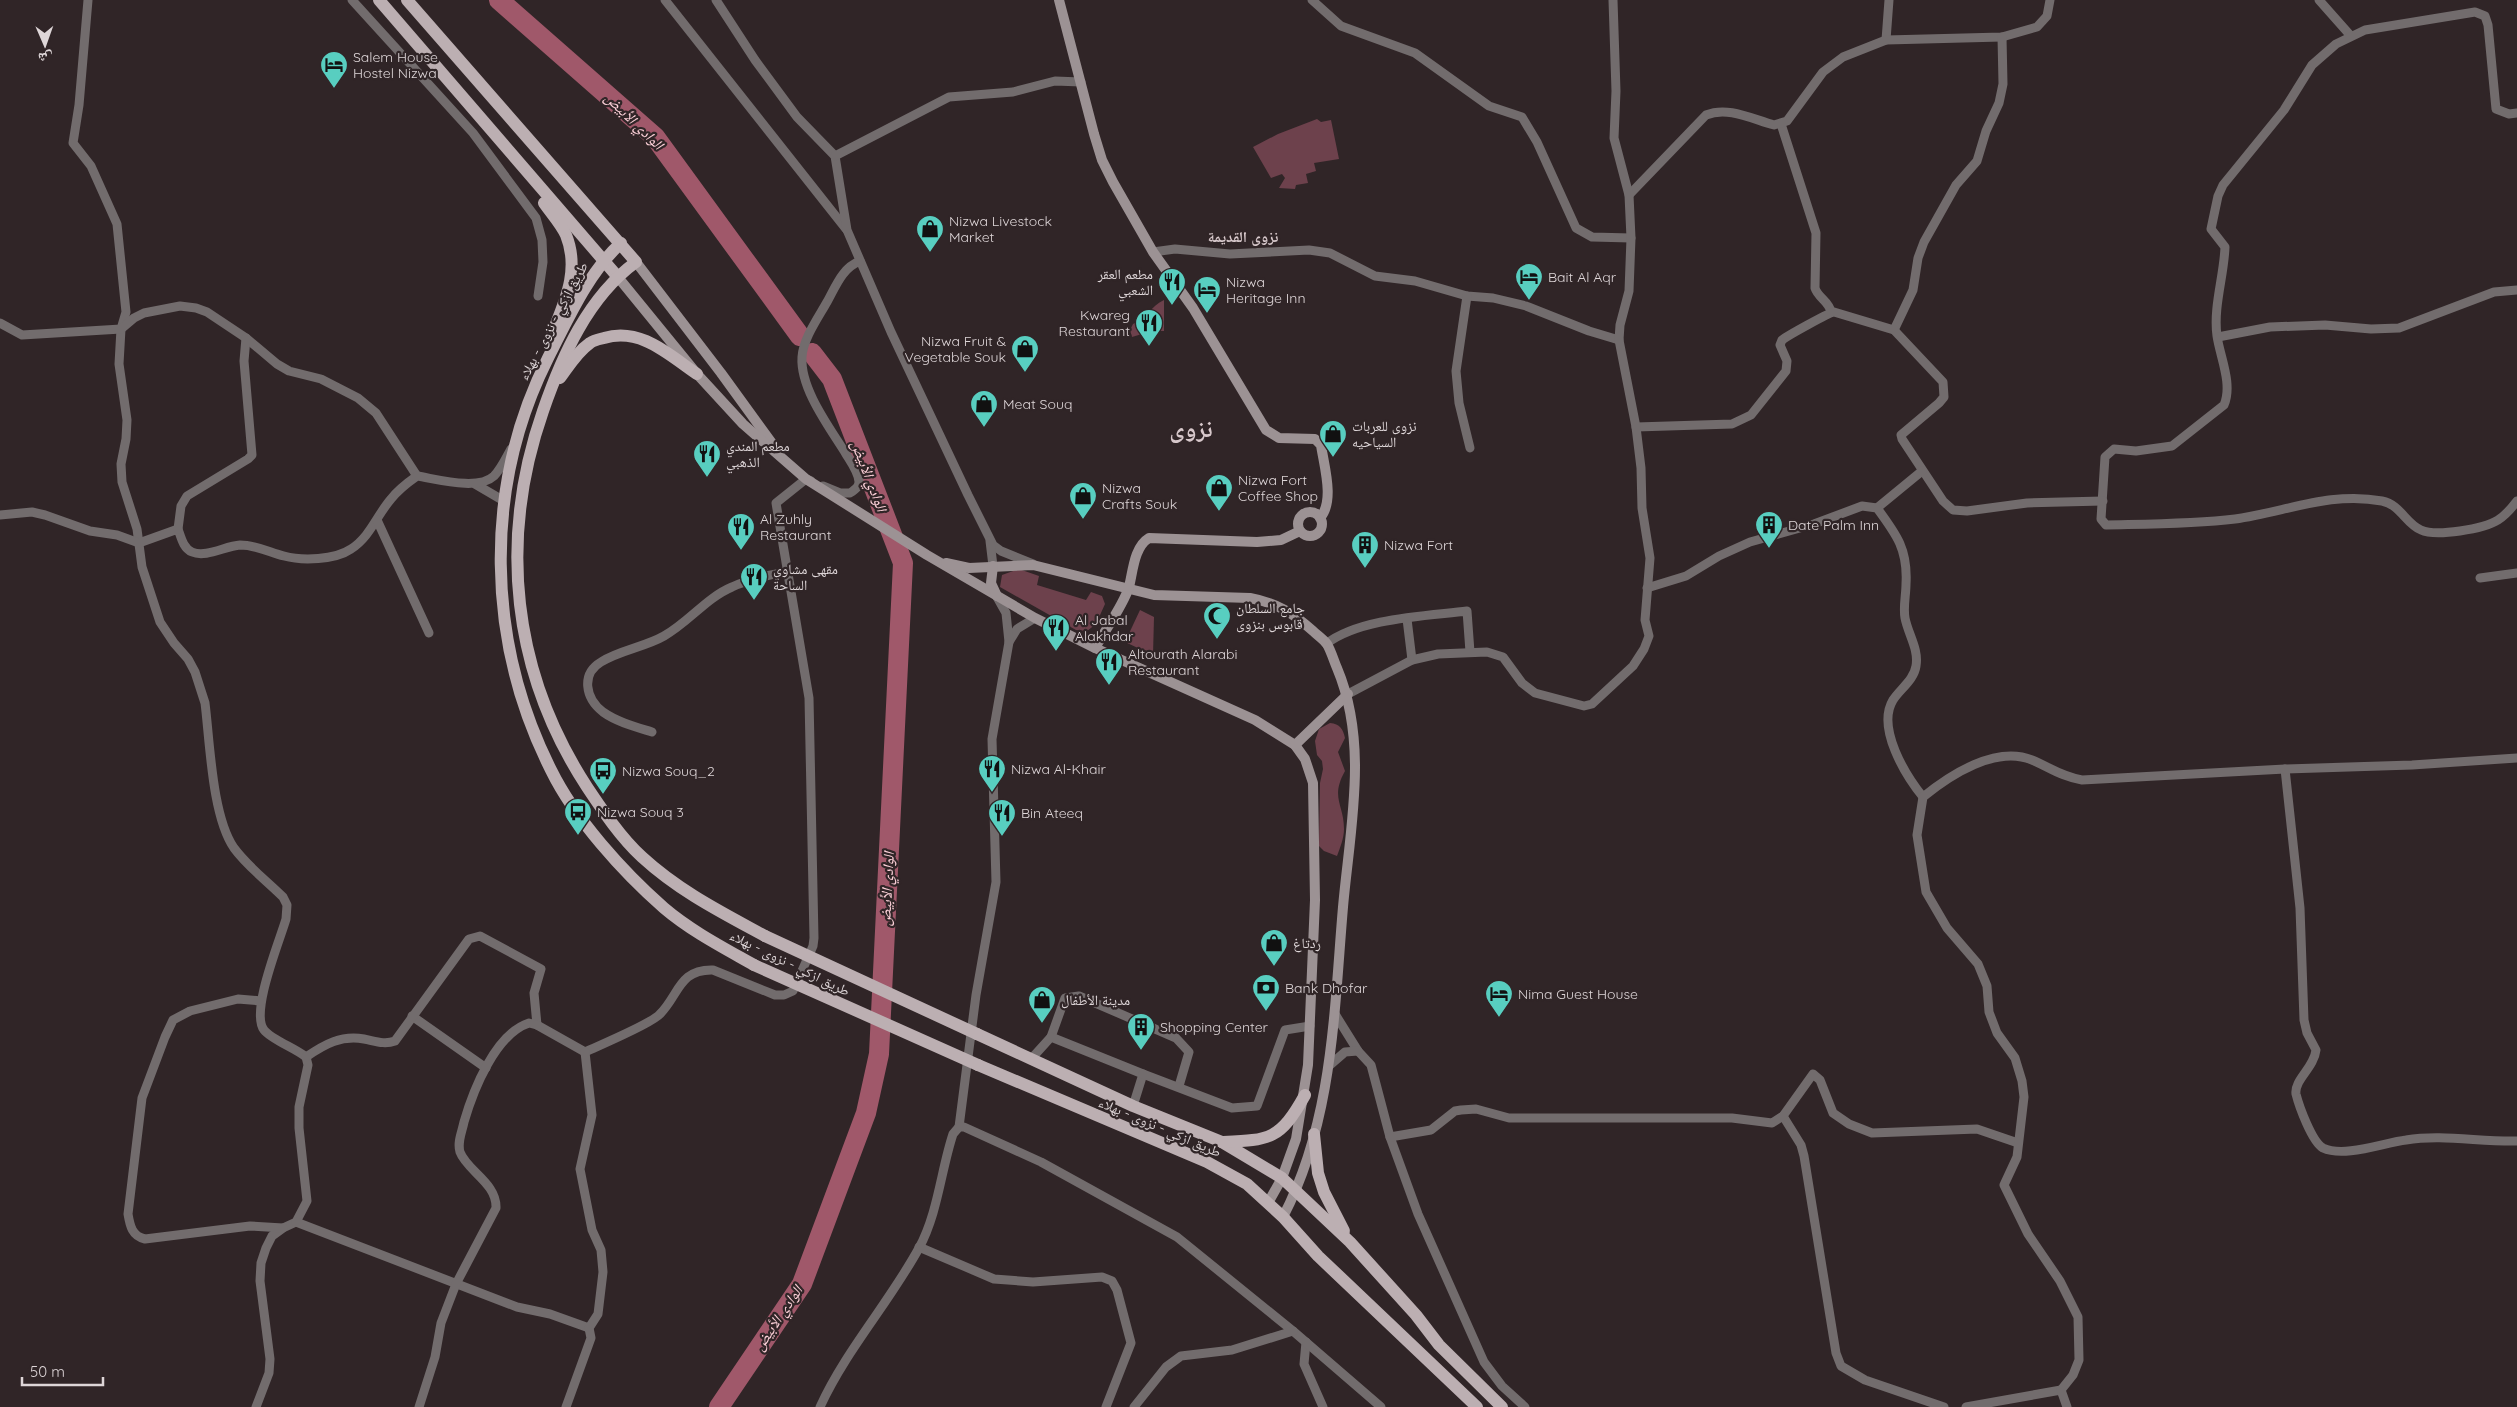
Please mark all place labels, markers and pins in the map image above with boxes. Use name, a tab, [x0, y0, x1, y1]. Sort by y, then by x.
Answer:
place label: Salem House Hostel Nizwa	[353, 48, 438, 82]
hotel icon: Salem House Hostel Nizwa	[319, 50, 349, 89]
place label: Nizwa Livestock Market	[949, 212, 1052, 246]
shop icon: Nizwa Livestock Market	[915, 214, 945, 253]
hotel icon: Bait Al Aqr	[1514, 262, 1544, 301]
place label: مطعم العقر الشعبي	[1097, 265, 1153, 302]
restaurant icon: مطعم العقر الشعبي	[1157, 267, 1187, 306]
place label: Bait Al Aqr	[1548, 268, 1617, 286]
place label: Nizwa Heritage Inn	[1226, 273, 1305, 307]
hotel icon: Nizwa Heritage Inn	[1192, 275, 1222, 314]
place label: Kwareg Restaurant	[1059, 306, 1130, 340]
restaurant icon: Kwareg Restaurant	[1134, 308, 1164, 347]
place label: Nizwa Fruit & Vegetable Souk	[905, 332, 1006, 366]
shop icon: Nizwa Fruit & Vegetable Souk	[1010, 334, 1040, 373]
shop icon: Meat Souq	[969, 389, 999, 428]
place label: Meat Souq	[1003, 395, 1072, 413]
place label: نزوى للعربات السياحيه	[1352, 417, 1417, 451]
shop icon: نزوى للعربات السياحيه	[1318, 419, 1348, 458]
place label: مطعم المندي الذهبي	[726, 437, 790, 474]
restaurant icon: مطعم المندي الذهبي	[692, 439, 722, 478]
place label: Nizwa Fort Coffee Shop	[1238, 471, 1318, 505]
shop icon: Nizwa Fort Coffee Shop	[1204, 473, 1234, 512]
place label: Nizwa Crafts Souk	[1102, 479, 1177, 513]
shop icon: Nizwa Crafts Souk	[1068, 481, 1098, 520]
place label: Al Zuhly Restaurant	[760, 510, 832, 544]
building icon: Date Palm Inn	[1754, 510, 1784, 549]
restaurant icon: Al Zuhly Restaurant	[726, 512, 756, 551]
place label: Date Palm Inn	[1788, 516, 1879, 534]
building icon: Nizwa Fort	[1350, 530, 1380, 569]
place label: Nizwa Fort	[1384, 536, 1453, 554]
place label: مقهى مشاوي الساحة	[773, 560, 838, 594]
restaurant icon: مقهى مشاوي الساحة	[739, 562, 769, 601]
place label: جامع السلطان قابوس بنزوى	[1236, 599, 1305, 633]
mosque icon: جامع السلطان قابوس بنزوى	[1202, 601, 1232, 640]
place label: Al Jabal Alakhdar	[1075, 611, 1134, 645]
restaurant icon: Al Jabal Alakhdar	[1041, 613, 1071, 652]
place label: Altourath Alarabi Restaurant	[1128, 645, 1238, 679]
restaurant icon: Altourath Alarabi Restaurant	[1094, 647, 1124, 686]
restaurant icon: Nizwa Al-Khair	[977, 754, 1007, 793]
bus stop icon: Nizwa Souq_2	[588, 756, 618, 795]
place label: Nizwa Al-Khair	[1011, 760, 1106, 778]
place label: Nizwa Souq_2	[622, 762, 715, 780]
bus stop icon: Nizwa Souq 3	[563, 797, 593, 836]
restaurant icon: Bin Ateeq	[987, 798, 1017, 837]
place label: Nizwa Souq 3	[597, 803, 684, 821]
place label: Bin Ateeq	[1021, 804, 1083, 822]
shop icon: ردتاغ	[1259, 928, 1289, 967]
place label: ردتاغ	[1293, 934, 1321, 953]
bank icon: Bank Dhofar	[1251, 973, 1281, 1012]
place label: Bank Dhofar	[1285, 979, 1368, 997]
hotel icon: Nima Guest House	[1484, 979, 1514, 1018]
shop icon: مدينة الأطفال	[1027, 985, 1057, 1024]
place label: Nima Guest House	[1518, 985, 1638, 1003]
place label: مدينة الأطفال	[1061, 991, 1130, 1009]
building icon: Shopping Center	[1126, 1012, 1156, 1051]
place label: Shopping Center	[1160, 1018, 1269, 1036]

